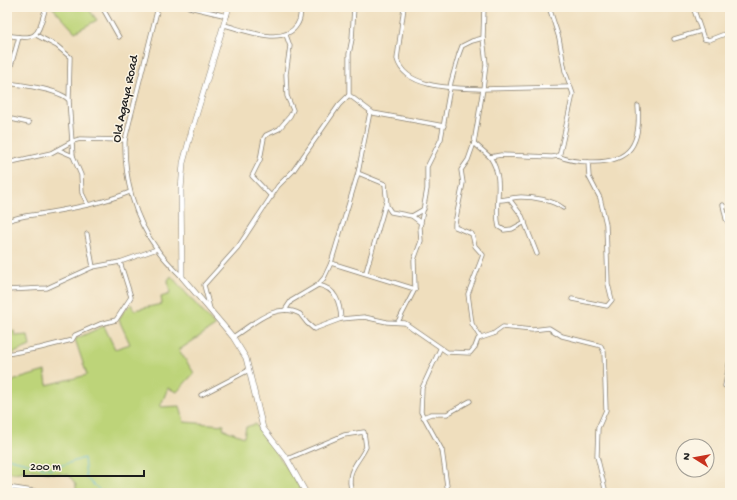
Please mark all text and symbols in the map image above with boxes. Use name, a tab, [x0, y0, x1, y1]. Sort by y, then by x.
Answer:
street label: Old Agaya Road	[109, 53, 143, 144]
north arrow	[675, 438, 715, 478]
scale bar	[24, 452, 144, 478]
text: N	[681, 452, 694, 461]
text: 200 m	[30, 461, 61, 475]

